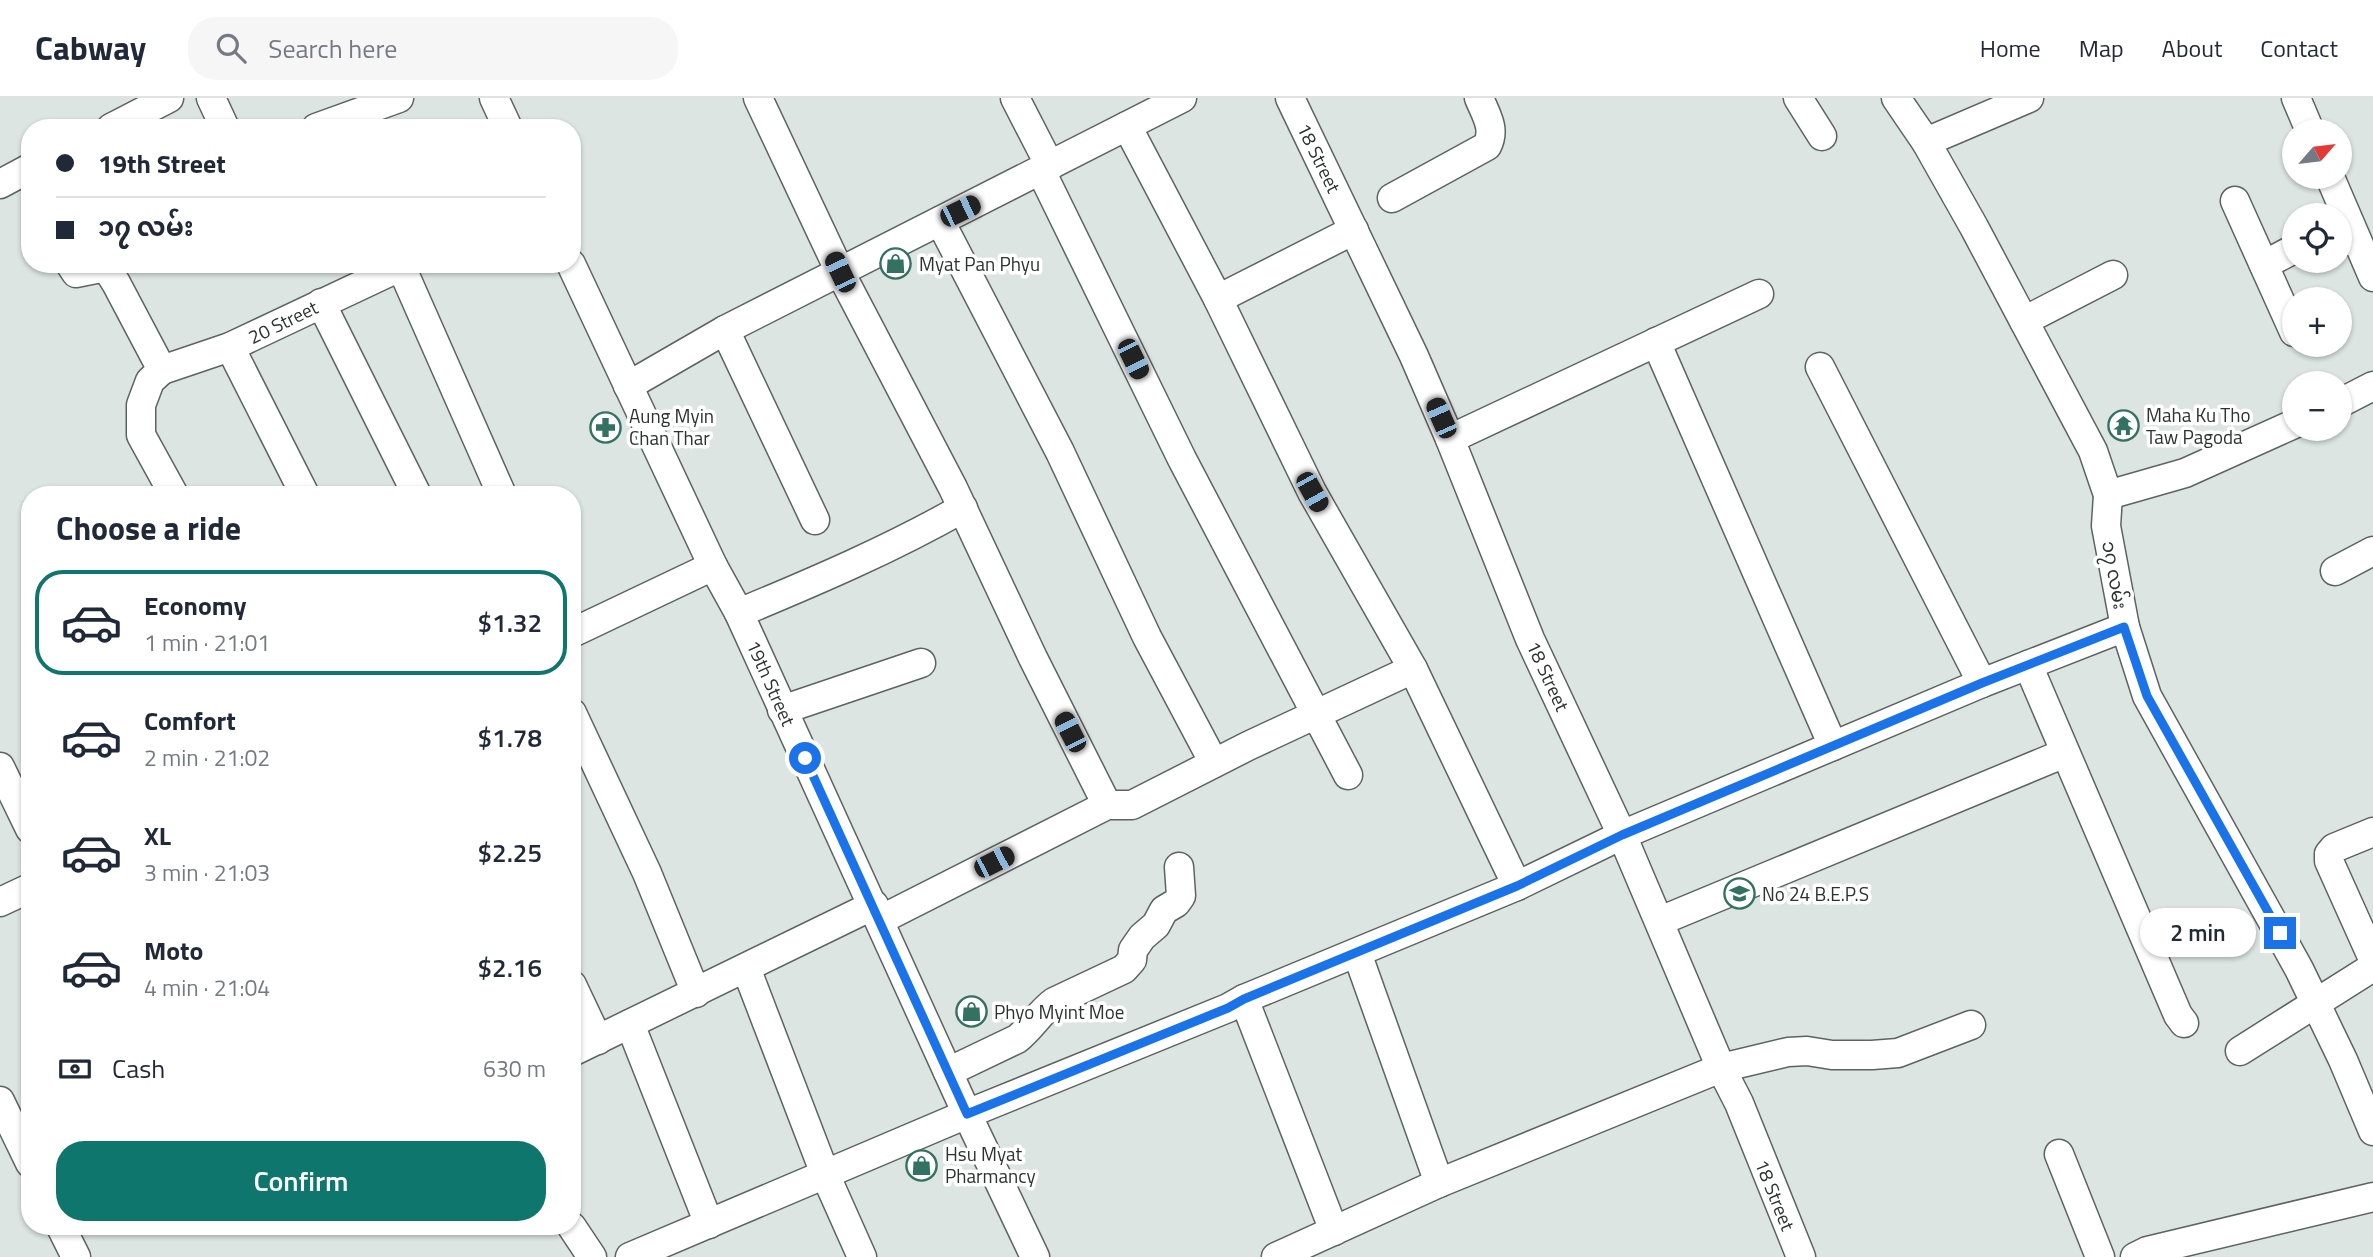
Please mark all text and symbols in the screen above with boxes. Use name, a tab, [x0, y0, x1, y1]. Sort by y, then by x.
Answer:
search box	[188, 17, 678, 80]
text: Cabway	[35, 23, 146, 73]
icon: search	[212, 29, 250, 67]
text: Search here	[268, 29, 397, 68]
text: Home	[1980, 30, 2041, 66]
text: Map	[2079, 30, 2124, 66]
text: About	[2162, 30, 2222, 66]
text: Contact	[2260, 30, 2338, 66]
street label: 18 Street	[1290, 118, 1349, 198]
north arrow	[2282, 119, 2352, 189]
map controls	[2282, 119, 2352, 441]
text: 19th Street	[98, 144, 226, 183]
car	[937, 192, 984, 230]
button: locate	[2282, 203, 2352, 273]
text: ၁၇ လမ်း	[98, 207, 194, 246]
shop icon: Myat Pan Phyu	[879, 247, 913, 281]
car	[822, 249, 859, 295]
place label: Myat Pan Phyu	[919, 249, 1040, 278]
button: +	[2282, 287, 2352, 357]
street label: 20 Street	[243, 292, 323, 351]
car	[1115, 336, 1152, 382]
button: −	[2282, 371, 2352, 441]
car	[1423, 395, 1460, 441]
place label: Maha Ku Tho Taw Pagoda	[2146, 400, 2250, 451]
place label: Aung Myin Chan Thar	[629, 401, 714, 452]
temple icon: Maha Ku Tho Taw Pagoda	[2106, 409, 2140, 443]
pharmacy icon: Aung Myin Chan Thar	[589, 410, 623, 444]
car	[1293, 469, 1332, 515]
text: Choose a ride	[56, 504, 241, 552]
street label: ၁၇ လမ်း	[2093, 538, 2136, 612]
text: Economy	[144, 586, 246, 625]
icon: car	[60, 591, 123, 654]
text: $1.32	[478, 603, 542, 642]
text: 1 min · 21:01	[144, 625, 270, 660]
street label: 19th Street	[740, 635, 803, 731]
street label: 18 Street	[1520, 636, 1577, 716]
text: Comfort	[144, 701, 236, 740]
icon: car	[60, 706, 123, 769]
car	[1052, 709, 1089, 755]
text: $1.78	[478, 718, 542, 757]
text: 2 min · 21:02	[144, 740, 270, 775]
route start	[789, 742, 821, 774]
text: XL	[144, 816, 171, 855]
icon: car	[60, 821, 123, 884]
text: $2.25	[478, 833, 542, 872]
car	[971, 843, 1018, 881]
text: 3 min · 21:03	[144, 855, 270, 890]
school or university icon: No 24 B.E.P.S	[1722, 877, 1756, 911]
place label: No 24 B.E.P.S	[1762, 879, 1869, 908]
callout: 2 min	[2140, 908, 2256, 958]
text: 2 min	[2170, 915, 2226, 950]
route end	[2264, 917, 2296, 949]
text: Moto	[144, 931, 203, 970]
icon: car	[60, 936, 123, 999]
text: $2.16	[478, 948, 542, 987]
text: 4 min · 21:04	[144, 970, 270, 1005]
shop icon: Phyo Myint Moe	[954, 995, 988, 1029]
place label: Phyo Myint Moe	[994, 997, 1124, 1026]
text: Cash	[112, 1049, 165, 1088]
icon: cash	[56, 1050, 94, 1088]
text: 630 m	[483, 1051, 546, 1086]
place label: Hsu Myat Pharmancy	[945, 1139, 1036, 1190]
button: Confirm	[56, 1141, 546, 1221]
shop icon: Hsu Myat Pharmancy	[905, 1148, 939, 1182]
street label: 18 Street	[1748, 1155, 1803, 1235]

